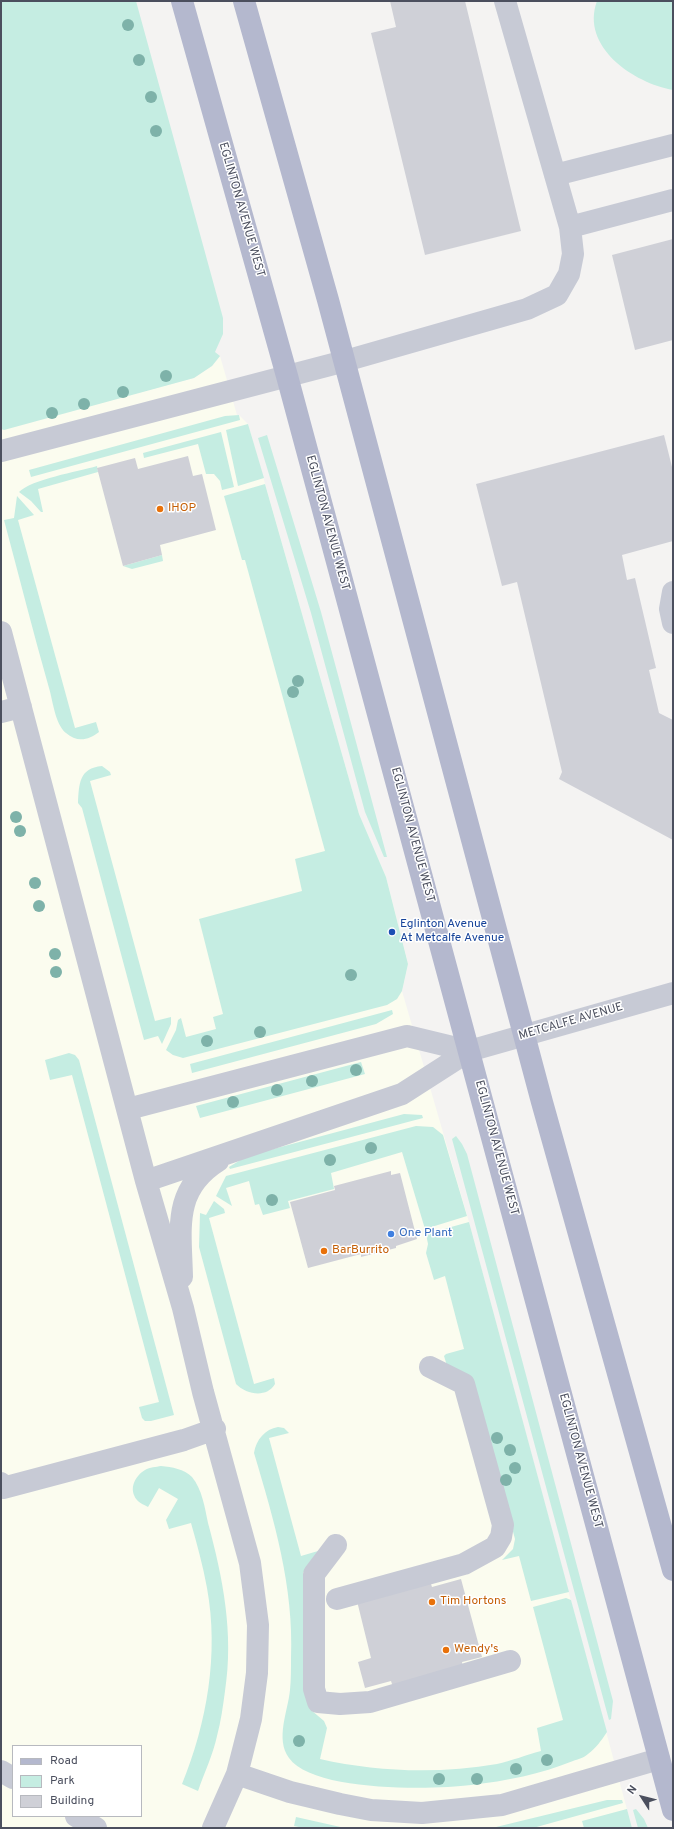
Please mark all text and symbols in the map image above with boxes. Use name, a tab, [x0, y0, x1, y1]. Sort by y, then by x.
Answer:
street label: EGLINTON AVENUE WEST	[215, 141, 267, 279]
street label: EGLINTON AVENUE WEST	[302, 454, 352, 592]
place label: IHOP	[168, 502, 196, 516]
marker: IHOP	[155, 504, 165, 514]
street label: EGLINTON AVENUE WEST	[387, 766, 437, 904]
place label: Eglinton Avenue At Metcalfe Avenue	[400, 918, 504, 946]
marker: Eglinton Avenue At Metcalfe Avenue	[387, 927, 397, 937]
street label: METCALFE AVENUE	[517, 1000, 625, 1044]
street label: EGLINTON AVENUE WEST	[471, 1079, 521, 1217]
place label: One Plant	[399, 1227, 452, 1241]
marker: One Plant	[386, 1229, 396, 1239]
place label: BarBurrito	[332, 1244, 389, 1258]
marker: BarBurrito	[319, 1246, 329, 1256]
street label: EGLINTON AVENUE WEST	[555, 1392, 605, 1530]
place label: Tim Hortons	[440, 1595, 506, 1609]
marker: Tim Hortons	[427, 1597, 437, 1607]
place label: Wendy's	[454, 1643, 499, 1657]
marker: Wendy's	[441, 1645, 451, 1655]
legend	[12, 1745, 142, 1817]
text: Road	[50, 1753, 78, 1769]
text: Park	[50, 1773, 75, 1789]
north arrow	[622, 1777, 662, 1817]
text: N	[624, 1783, 640, 1797]
text: Building	[50, 1793, 94, 1809]

